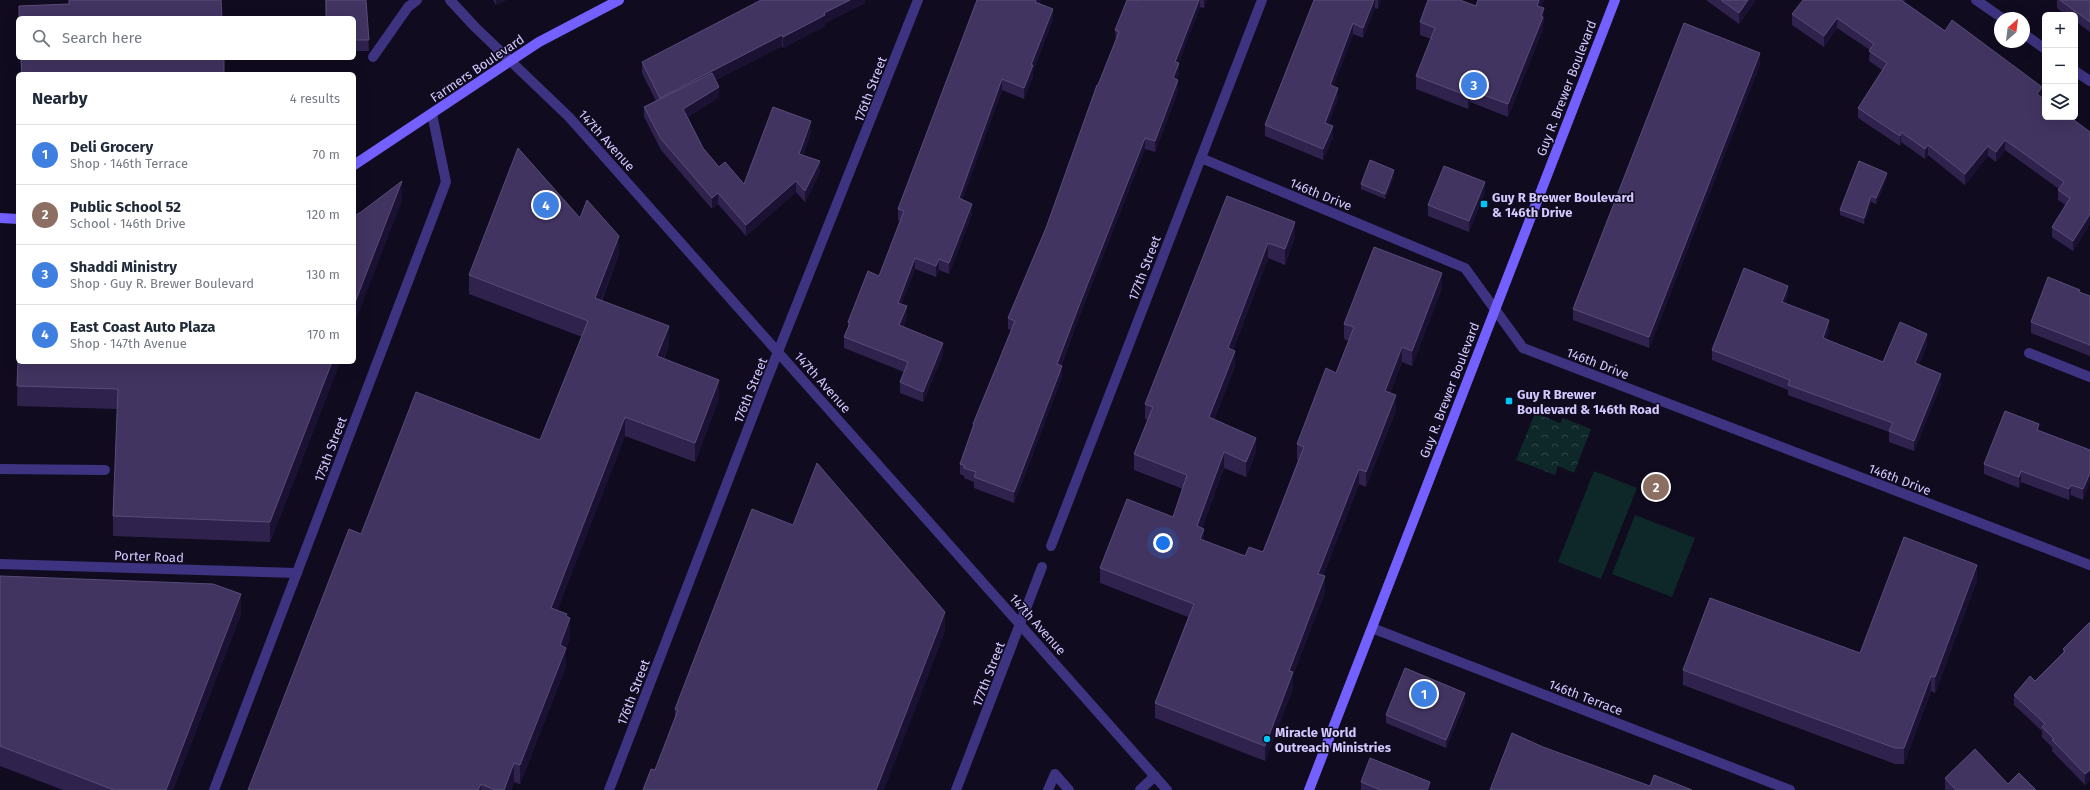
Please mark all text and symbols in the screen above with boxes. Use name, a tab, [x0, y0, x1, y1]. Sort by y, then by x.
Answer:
north arrow	[1994, 12, 2030, 48]
map controls	[2042, 12, 2078, 120]
button: +	[2042, 12, 2078, 48]
search box	[16, 16, 356, 60]
street label: Guy R. Brewer Boulevard	[1534, 18, 1599, 158]
icon: search	[30, 27, 52, 49]
text: Search here	[62, 29, 142, 47]
street label: Farmers Boulevard	[428, 32, 527, 105]
button: −	[2042, 48, 2078, 84]
street label: 176th Street	[851, 54, 890, 124]
pin: 3	[1461, 70, 1487, 100]
button: layers	[2042, 84, 2078, 120]
text: Nearby	[32, 88, 87, 109]
text: 4 results	[290, 91, 340, 106]
street label: 147th Avenue	[575, 107, 638, 174]
text: Deli Grocery	[70, 138, 153, 156]
text: 1	[42, 147, 48, 162]
text: 70 m	[313, 147, 340, 162]
text: Shop · 146th Terrace	[70, 156, 188, 171]
street label: 146th Drive	[1288, 175, 1354, 214]
pin: 4	[533, 190, 559, 220]
place label: Guy R Brewer Boulevard & 146th Drive	[1492, 190, 1634, 220]
text: Public School 52	[70, 198, 181, 216]
marker: Guy R Brewer Boulevard & 146th Drive	[1479, 199, 1489, 209]
text: 2	[42, 207, 48, 222]
text: 120 m	[306, 207, 340, 222]
text: School · 146th Drive	[70, 216, 186, 231]
street label: 177th Street	[1125, 233, 1164, 303]
text: Shaddi Ministry	[70, 258, 177, 276]
text: 3	[42, 267, 48, 282]
text: 130 m	[306, 267, 340, 282]
text: Shop · Guy R. Brewer Boulevard	[70, 276, 254, 291]
text: East Coast Auto Plaza	[70, 318, 216, 336]
street label: Guy R. Brewer Boulevard	[1417, 320, 1482, 460]
text: 4	[41, 327, 49, 342]
text: 170 m	[307, 327, 340, 342]
text: Shop · 147th Avenue	[70, 336, 187, 351]
street label: 146th Drive	[1564, 345, 1631, 382]
street label: 147th Avenue	[791, 349, 854, 416]
street label: 176th Street	[731, 355, 770, 425]
place label: Guy R Brewer Boulevard & 146th Road	[1517, 387, 1660, 417]
marker: Guy R Brewer Boulevard & 146th Road	[1504, 396, 1514, 406]
street label: 175th Street	[311, 414, 350, 484]
street label: 146th Drive	[1866, 461, 1933, 498]
pin: 2	[1643, 472, 1669, 502]
your location	[1153, 533, 1173, 553]
street label: Porter Road	[114, 548, 184, 565]
street label: 147th Avenue	[1006, 591, 1069, 658]
street label: 177th Street	[969, 639, 1008, 709]
street label: 176th Street	[614, 657, 653, 727]
street label: 146th Terrace	[1547, 676, 1625, 718]
pin: 1	[1411, 679, 1437, 709]
place label: Miracle World Outreach Ministries	[1275, 725, 1392, 755]
marker: Miracle World Outreach Ministries	[1262, 734, 1272, 744]

